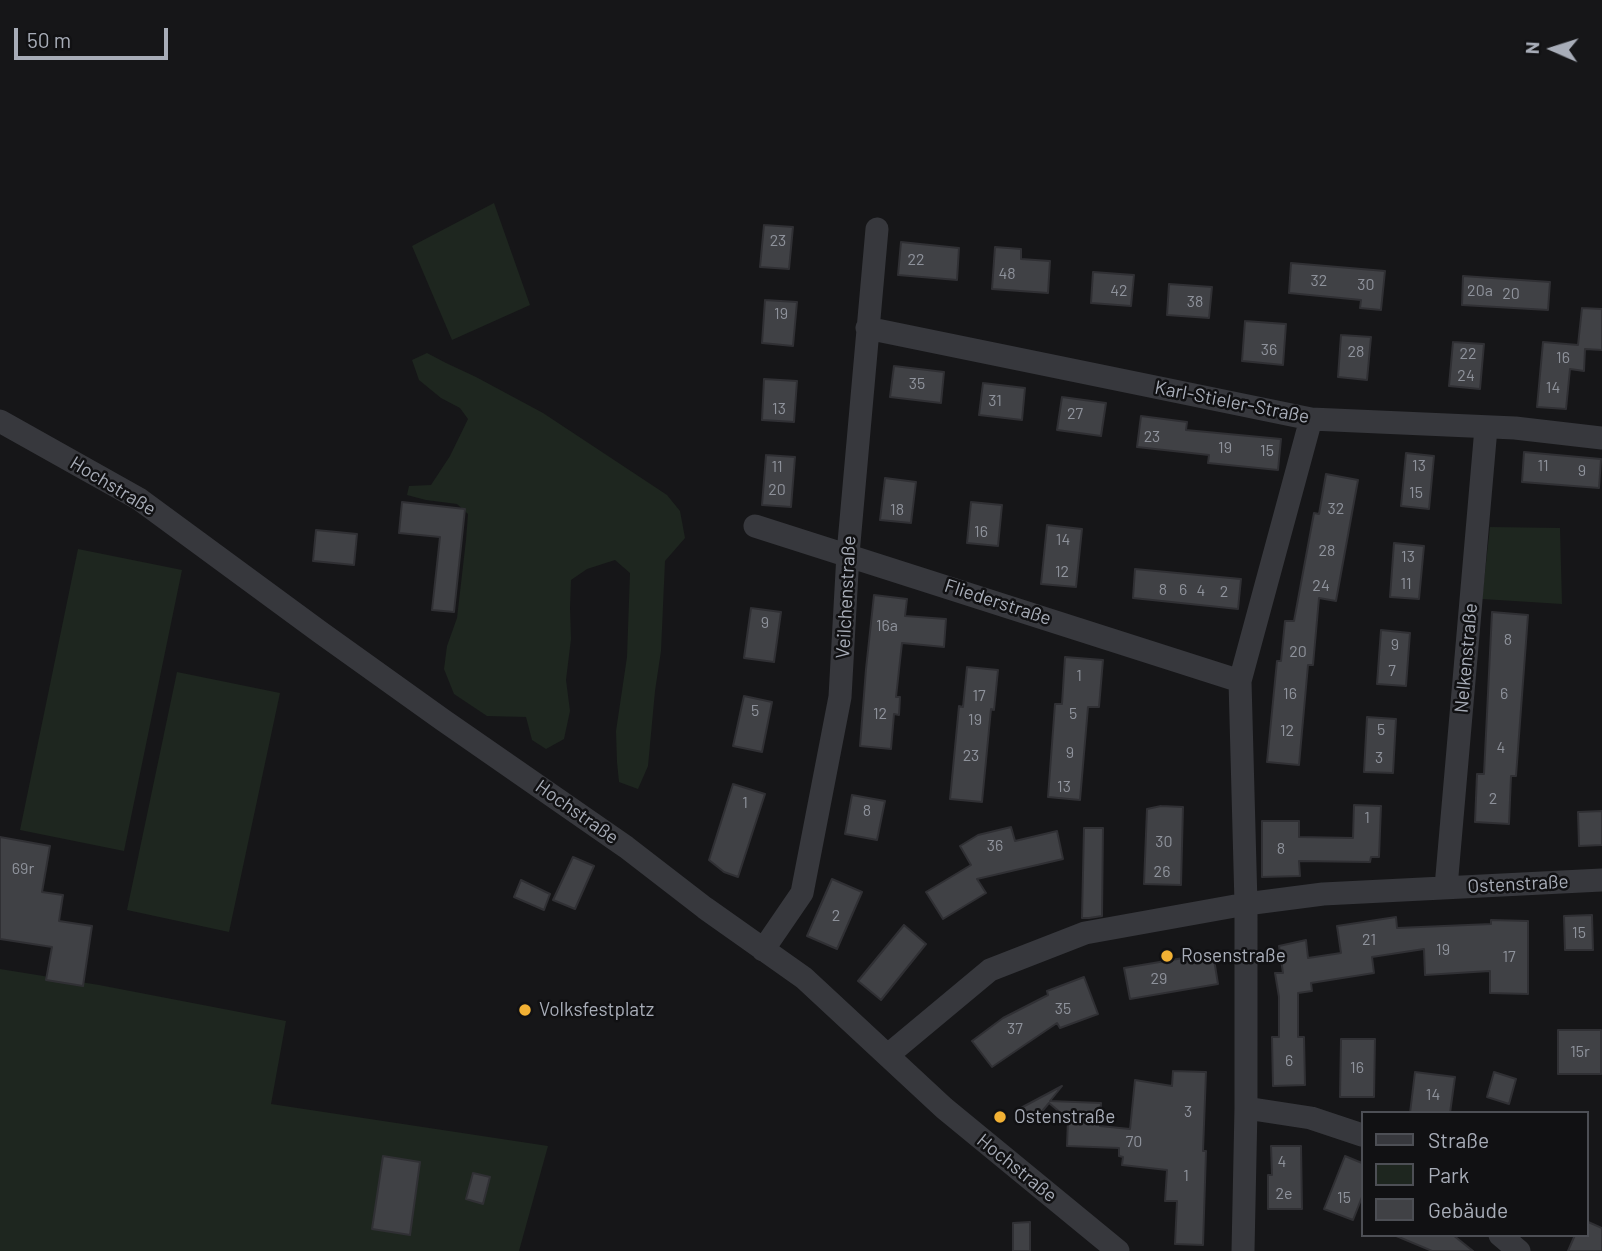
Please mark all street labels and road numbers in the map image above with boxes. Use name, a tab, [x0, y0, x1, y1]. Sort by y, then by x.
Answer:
street label: Karl-Stieler-Straße	[1153, 376, 1311, 428]
street label: Hochstraße	[66, 451, 160, 521]
street label: Veilchenstraße	[831, 535, 861, 659]
street label: Fliederstraße	[942, 574, 1054, 630]
street label: Nelkenstraße	[1450, 602, 1482, 714]
street label: Hochstraße	[531, 775, 623, 849]
street label: Ostenstraße	[1467, 870, 1569, 898]
street label: Hochstraße	[972, 1129, 1062, 1207]

